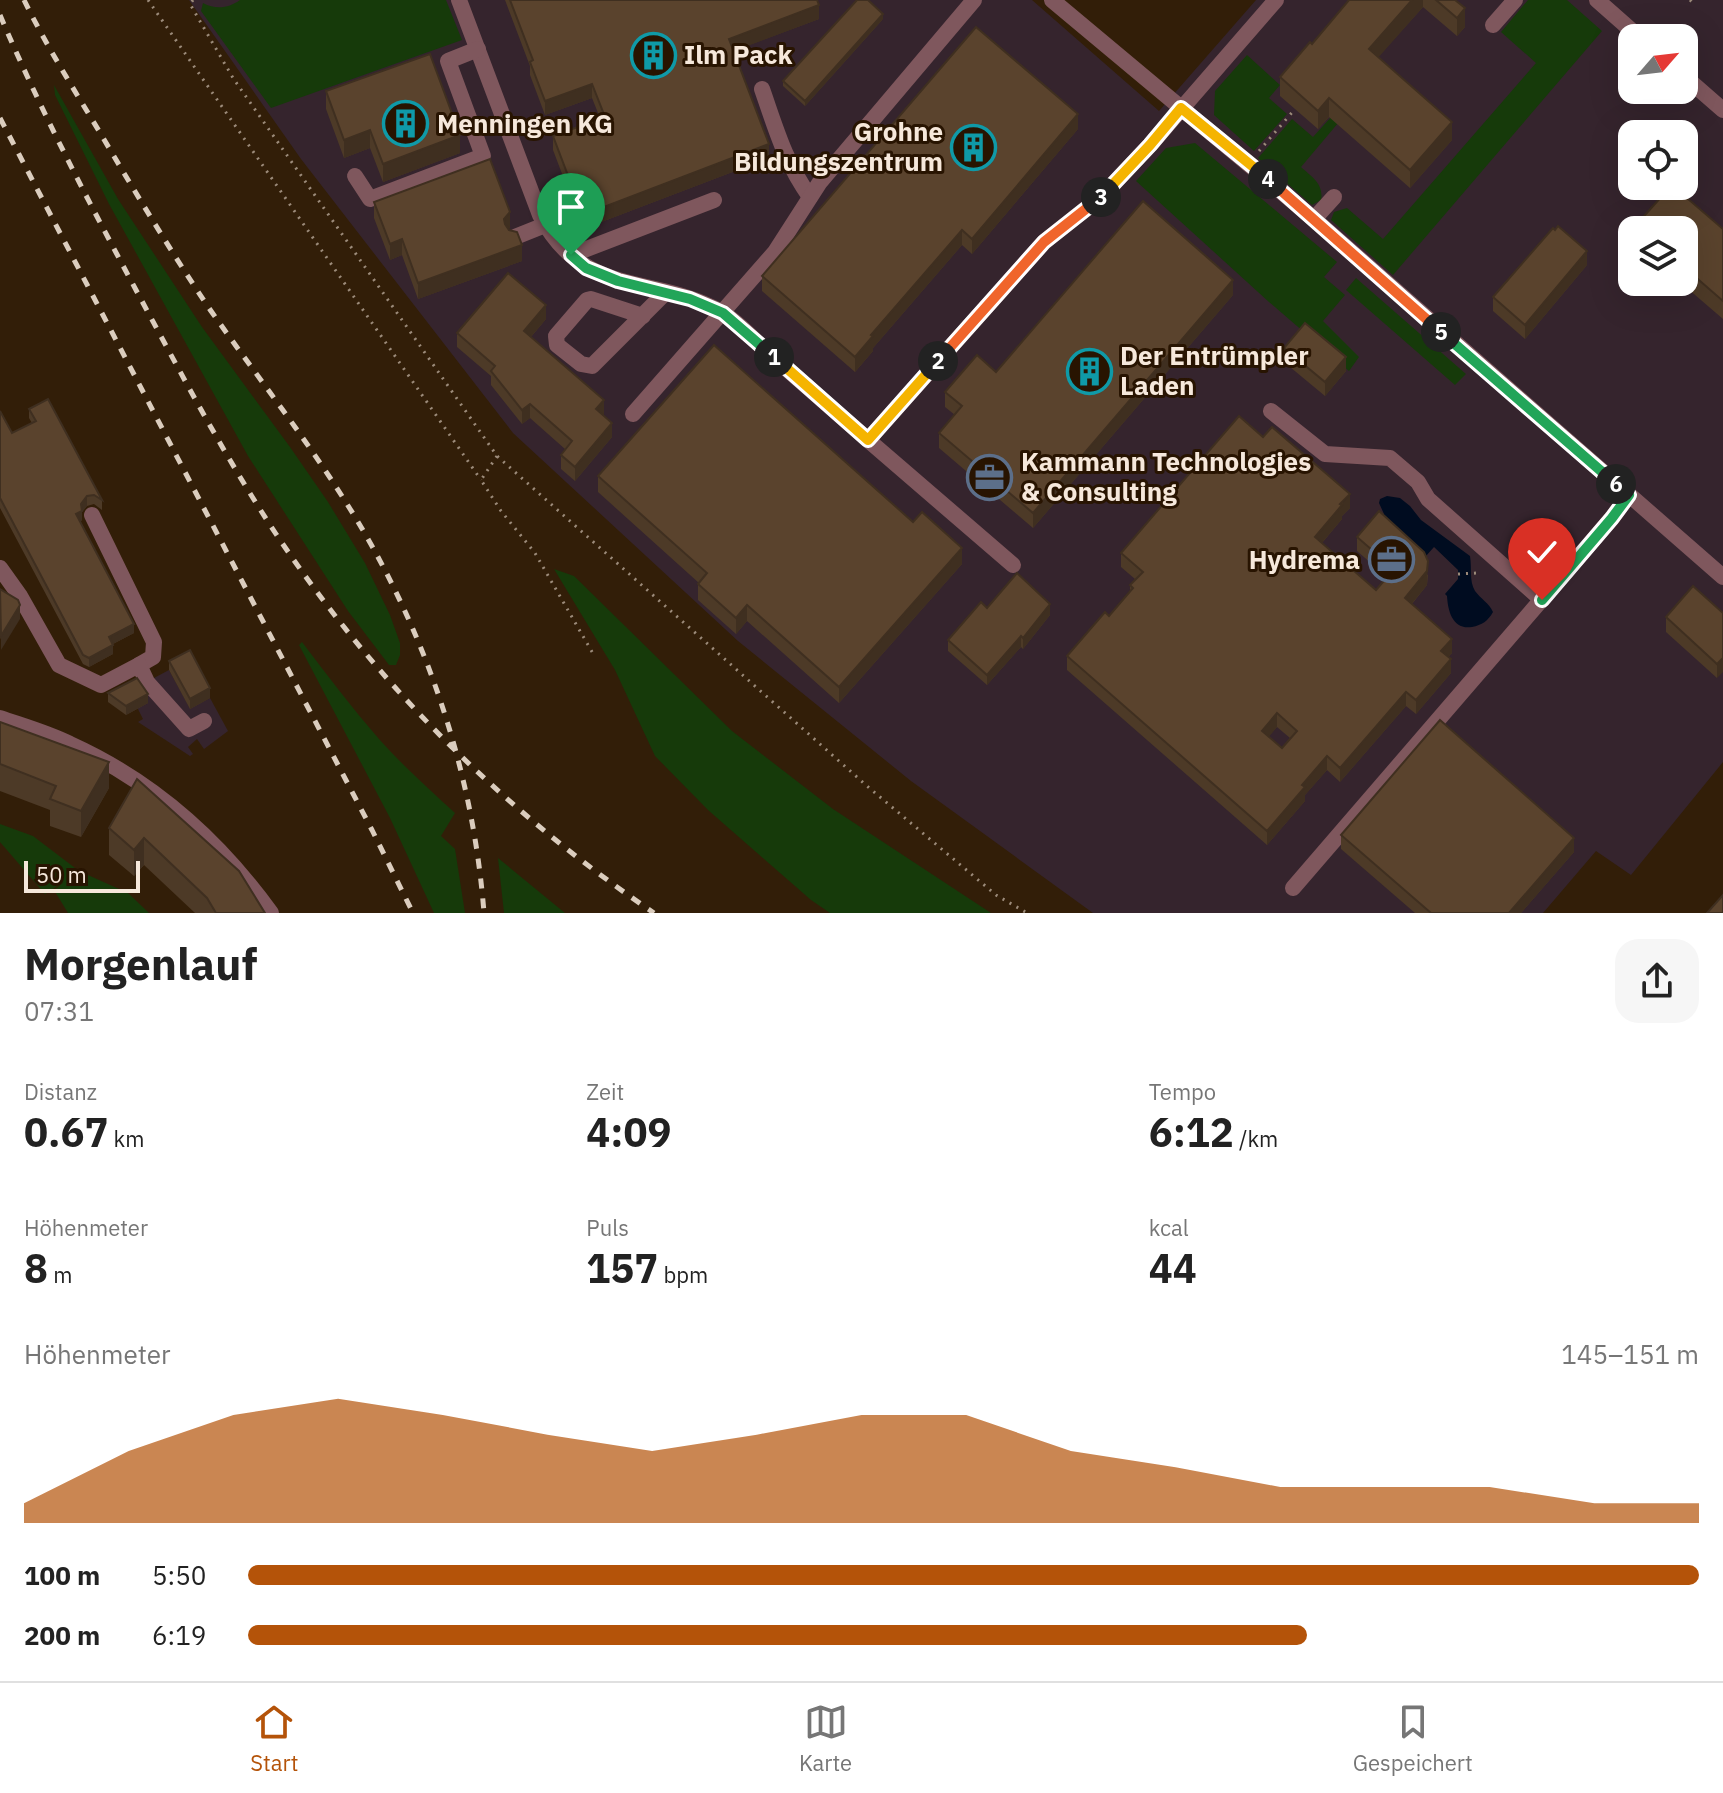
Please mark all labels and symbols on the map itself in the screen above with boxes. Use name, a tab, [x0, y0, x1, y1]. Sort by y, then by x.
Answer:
north arrow	[1618, 24, 1698, 104]
building icon: Ilm Pack	[629, 31, 677, 79]
place label: Ilm Pack	[684, 37, 792, 71]
building icon: Menningen KG	[382, 100, 430, 148]
place label: Menningen KG	[437, 106, 613, 140]
place label: Grohne Bildungszentrum	[734, 114, 943, 178]
building icon: Grohne Bildungszentrum	[950, 123, 998, 171]
pin: 4	[1248, 159, 1288, 199]
pin	[537, 173, 605, 255]
pin: 3	[1081, 177, 1121, 217]
pin: 5	[1421, 312, 1461, 352]
pin: 1	[754, 337, 794, 377]
place label: Der Entrümpler Laden	[1120, 338, 1309, 402]
pin: 2	[918, 341, 958, 381]
building icon: Der Entrümpler Laden	[1065, 347, 1113, 395]
place label: Kammann Technologies & Consulting	[1021, 444, 1311, 508]
office icon: Kammann Technologies & Consulting	[966, 453, 1014, 501]
pin: 6	[1596, 464, 1636, 504]
pin	[1508, 518, 1576, 600]
office icon: Hydrema	[1367, 536, 1415, 584]
place label: Hydrema	[1249, 542, 1360, 576]
scale bar	[24, 857, 140, 893]

